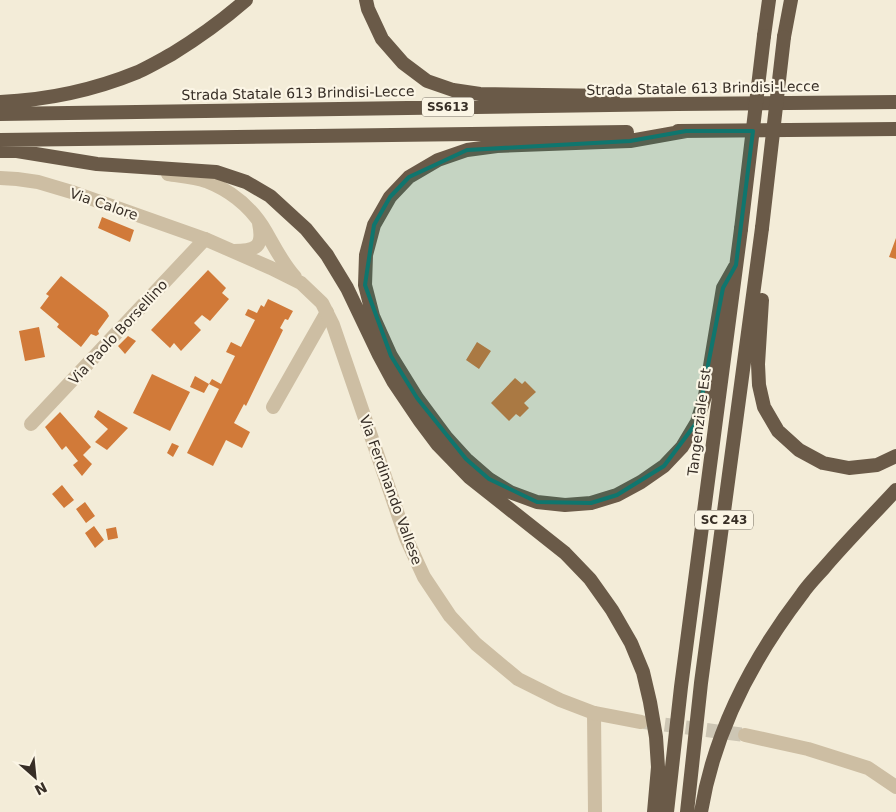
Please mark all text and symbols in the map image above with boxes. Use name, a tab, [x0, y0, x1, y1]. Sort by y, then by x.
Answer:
street label: Strada Statale 613 Brindisi-Lecce	[586, 78, 820, 98]
street label: Strada Statale 613 Brindisi-Lecce	[181, 83, 415, 103]
road number: SS613	[422, 98, 474, 116]
street label: Via Calore	[68, 185, 140, 223]
street label: Via Paolo Borsellino	[65, 276, 171, 388]
street label: Tangenziale Est	[684, 367, 714, 478]
street label: Via Ferdinando Vallese	[356, 413, 426, 567]
road number: SC 243	[695, 510, 753, 530]
north arrow	[10, 752, 60, 802]
text: N	[32, 779, 50, 798]

